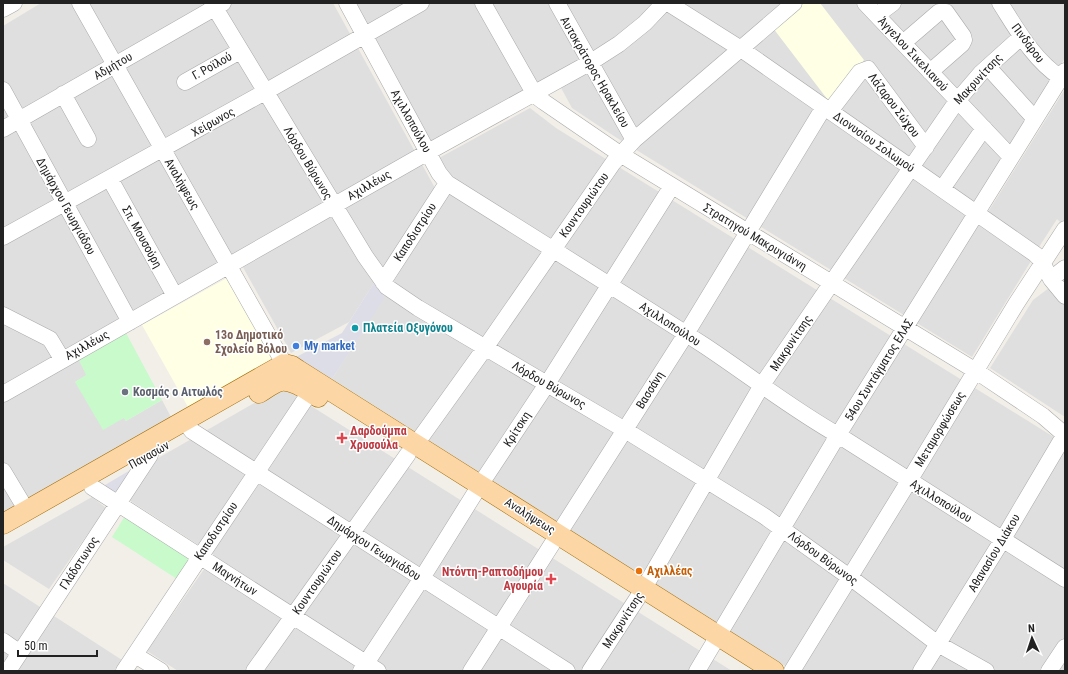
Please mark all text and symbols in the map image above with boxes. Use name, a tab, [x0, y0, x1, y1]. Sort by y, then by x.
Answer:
street label: Αυτοκράτορος Ηρακλείου	[557, 14, 633, 130]
street label: Άγγελου Σικελιανού	[875, 14, 951, 94]
street label: Πινδάρου	[1009, 21, 1047, 66]
street label: Αδμήτου	[91, 49, 135, 83]
street label: Γ. Ροϊλού	[190, 49, 235, 83]
street label: Μακρυνίτσης	[951, 50, 1005, 107]
street label: Λάζαρου Σώχου	[865, 70, 923, 140]
street label: Αχιλλοπούλου	[388, 87, 434, 155]
street label: Χείρωνος	[189, 104, 237, 140]
street label: Διονυσίου Σολωμού	[831, 109, 918, 175]
street label: Λόρδου Βύρωνος	[281, 124, 336, 202]
street label: Δημάρχου Γεωργιάδου	[33, 155, 99, 257]
street label: Αναλήψεως	[162, 156, 202, 212]
street label: Αχιλλέως	[345, 167, 394, 203]
street label: Κουντουριώτου	[556, 170, 612, 240]
street label: Καποδιστρίου	[391, 200, 439, 264]
street label: Στρατηγού Μακρυγιάννη	[701, 200, 809, 274]
street label: Σπ. Μουσούρη	[119, 204, 165, 271]
street label: Αχιλλοπούλου	[637, 299, 703, 349]
street label: Μακρυνίτσης	[767, 312, 815, 374]
street label: 54ου Συντάγματος ΕΛΑΣ	[842, 316, 916, 424]
place label: Πλατεία Οξυγόνου	[363, 321, 453, 335]
marker: Πλατεία Οξυγόνου	[350, 323, 360, 333]
street label: Αχιλλέως	[63, 327, 112, 363]
place label: 13o Δημοτικό Σχολείο Βόλου	[215, 328, 287, 357]
marker: 13o Δημοτικό Σχολείο Βόλου	[202, 337, 212, 347]
place label: My market	[304, 339, 355, 353]
marker: My market	[291, 341, 301, 351]
street label: Λόρδου Βύρωνος	[510, 358, 589, 412]
street label: Βασσάνη	[633, 369, 667, 411]
place label: Κοσμάς ο Αιτωλός	[133, 385, 223, 399]
marker: Κοσμάς ο Αιτωλός	[120, 387, 130, 397]
street label: Μεταμορφώσεως	[912, 388, 968, 469]
street label: Κρίτσκη	[500, 409, 534, 449]
place label: Δαρδούμπα Χρυσούλα	[350, 424, 407, 452]
marker: Δαρδούμπα Χρυσούλα	[337, 433, 347, 443]
street label: Παγασών	[126, 438, 172, 472]
street label: Αχιλλοπούλου	[908, 477, 975, 526]
street label: Αναλήψεως	[502, 495, 558, 537]
street label: Καποδιστρίου	[191, 499, 241, 563]
street label: Αθανασίου Διάκου	[965, 511, 1023, 595]
street label: Δημάρχου Γεωργιάδου	[325, 512, 424, 584]
street label: Λόρδου Βύρωνος	[785, 528, 861, 588]
street label: Γλάδστωνος	[57, 534, 101, 592]
street label: Κουντουριώτου	[289, 547, 345, 617]
street label: Μαγνήτων	[210, 559, 260, 599]
place label: Αχιλλέας	[647, 564, 693, 579]
place label: Ντόντη-Ραπτοδήμου Αγουρία	[442, 565, 543, 593]
marker: Αχιλλέας	[634, 566, 644, 576]
marker: Ντόντη-Ραπτοδήμου Αγουρία	[546, 574, 556, 584]
street label: Μακρυνίτσης	[600, 589, 647, 651]
north arrow	[1012, 618, 1052, 658]
text: N	[1028, 622, 1035, 635]
scale bar	[18, 632, 97, 658]
text: 50 m	[24, 639, 48, 653]

